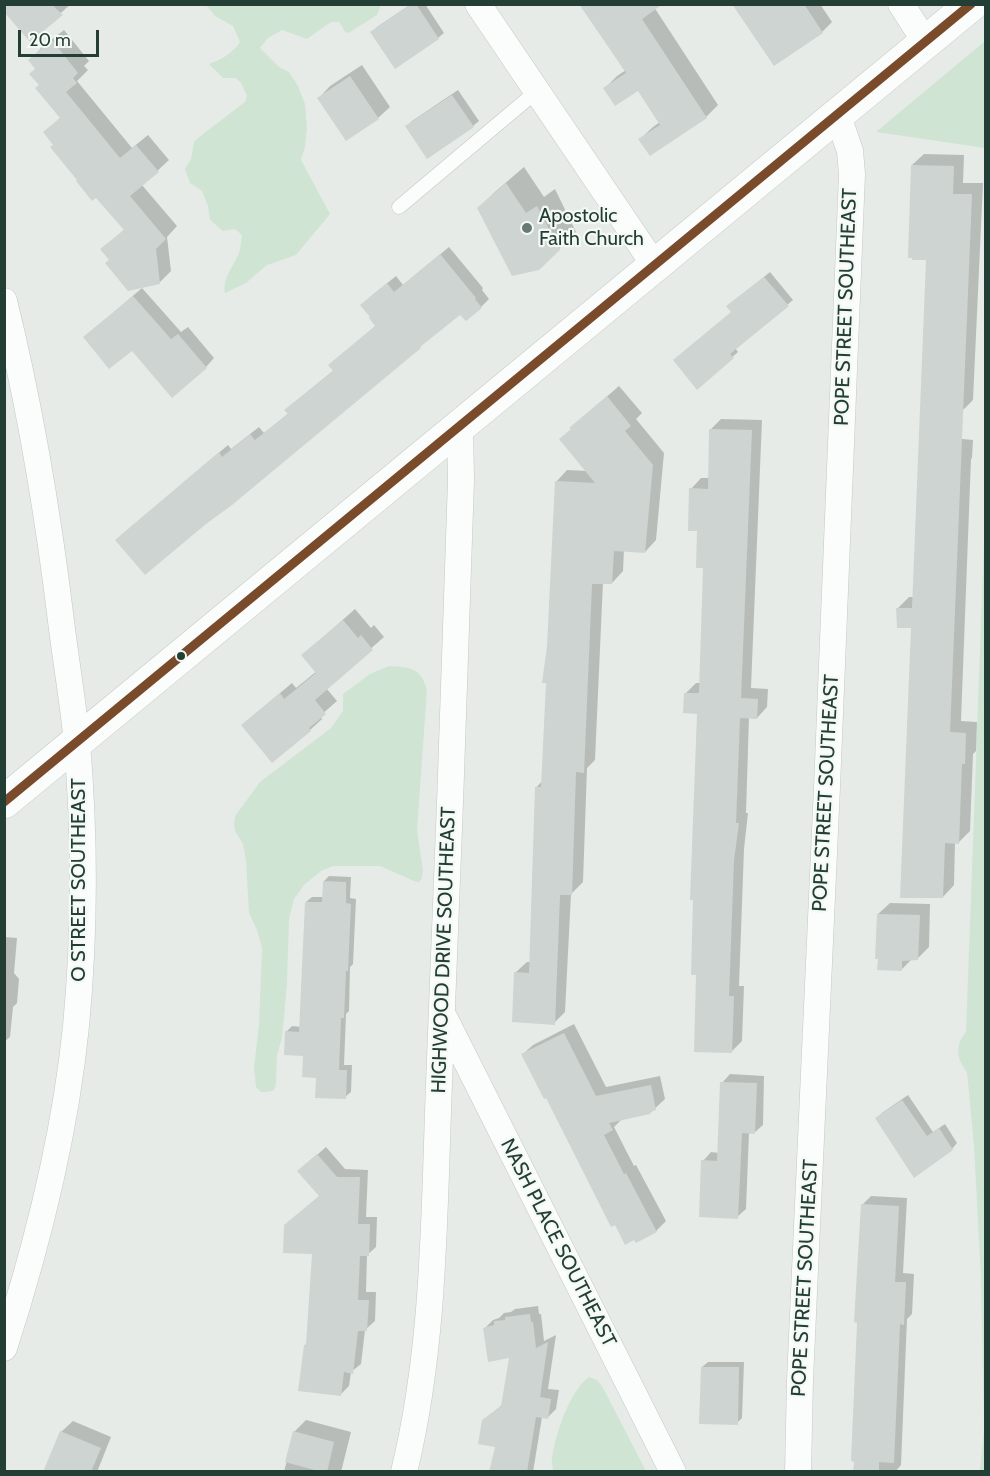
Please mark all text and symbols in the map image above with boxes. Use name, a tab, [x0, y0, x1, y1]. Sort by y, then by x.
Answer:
scale bar	[21, 18, 102, 56]
text: 20 m	[29, 29, 71, 51]
street label: POPE STREET SOUTHEAST	[830, 188, 862, 426]
place label: Apostolic Faith Church	[539, 204, 644, 251]
marker: Apostolic Faith Church	[520, 221, 534, 235]
unlabelled marker	[175, 650, 187, 662]
street label: POPE STREET SOUTHEAST	[808, 674, 844, 912]
street label: O STREET SOUTHEAST	[67, 778, 91, 982]
street label: HIGHWOOD DRIVE SOUTHEAST	[427, 806, 461, 1094]
street label: NASH PLACE SOUTHEAST	[495, 1135, 621, 1351]
street label: POPE STREET SOUTHEAST	[787, 1159, 823, 1397]

